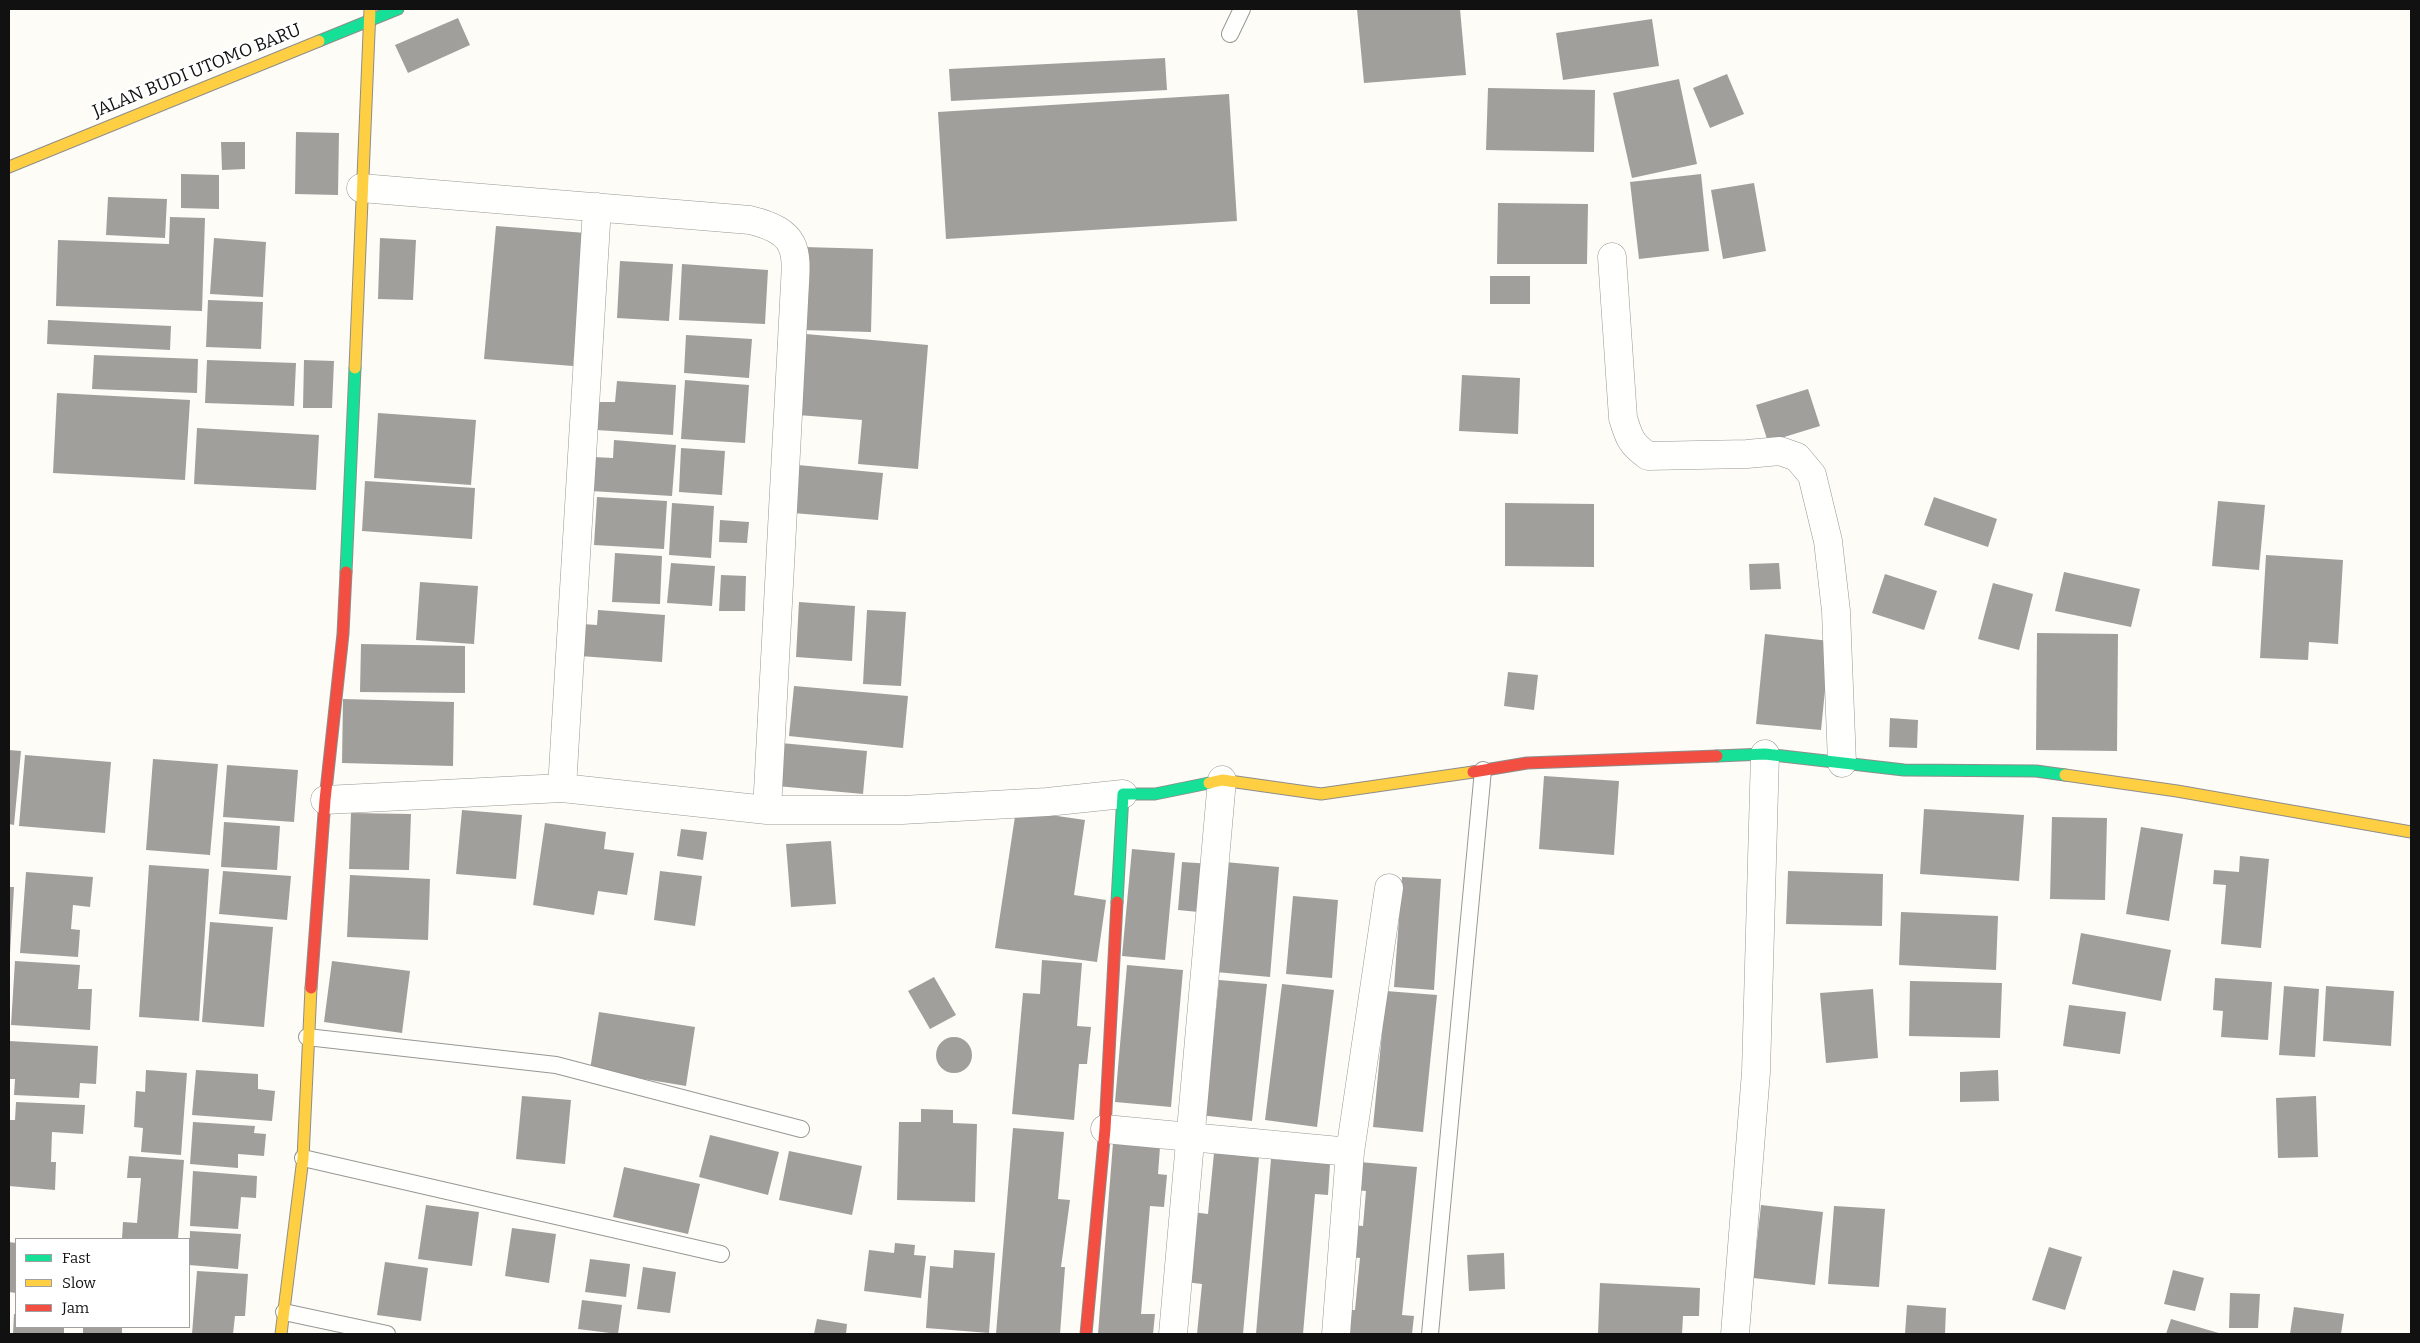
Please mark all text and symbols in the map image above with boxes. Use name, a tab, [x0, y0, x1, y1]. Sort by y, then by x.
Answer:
street label: JALAN BUDI UTOMO BARU	[90, 19, 304, 123]
legend	[15, 1238, 190, 1328]
text: Fast	[62, 1249, 91, 1267]
text: Slow	[62, 1274, 96, 1292]
text: Jam	[62, 1299, 89, 1317]

